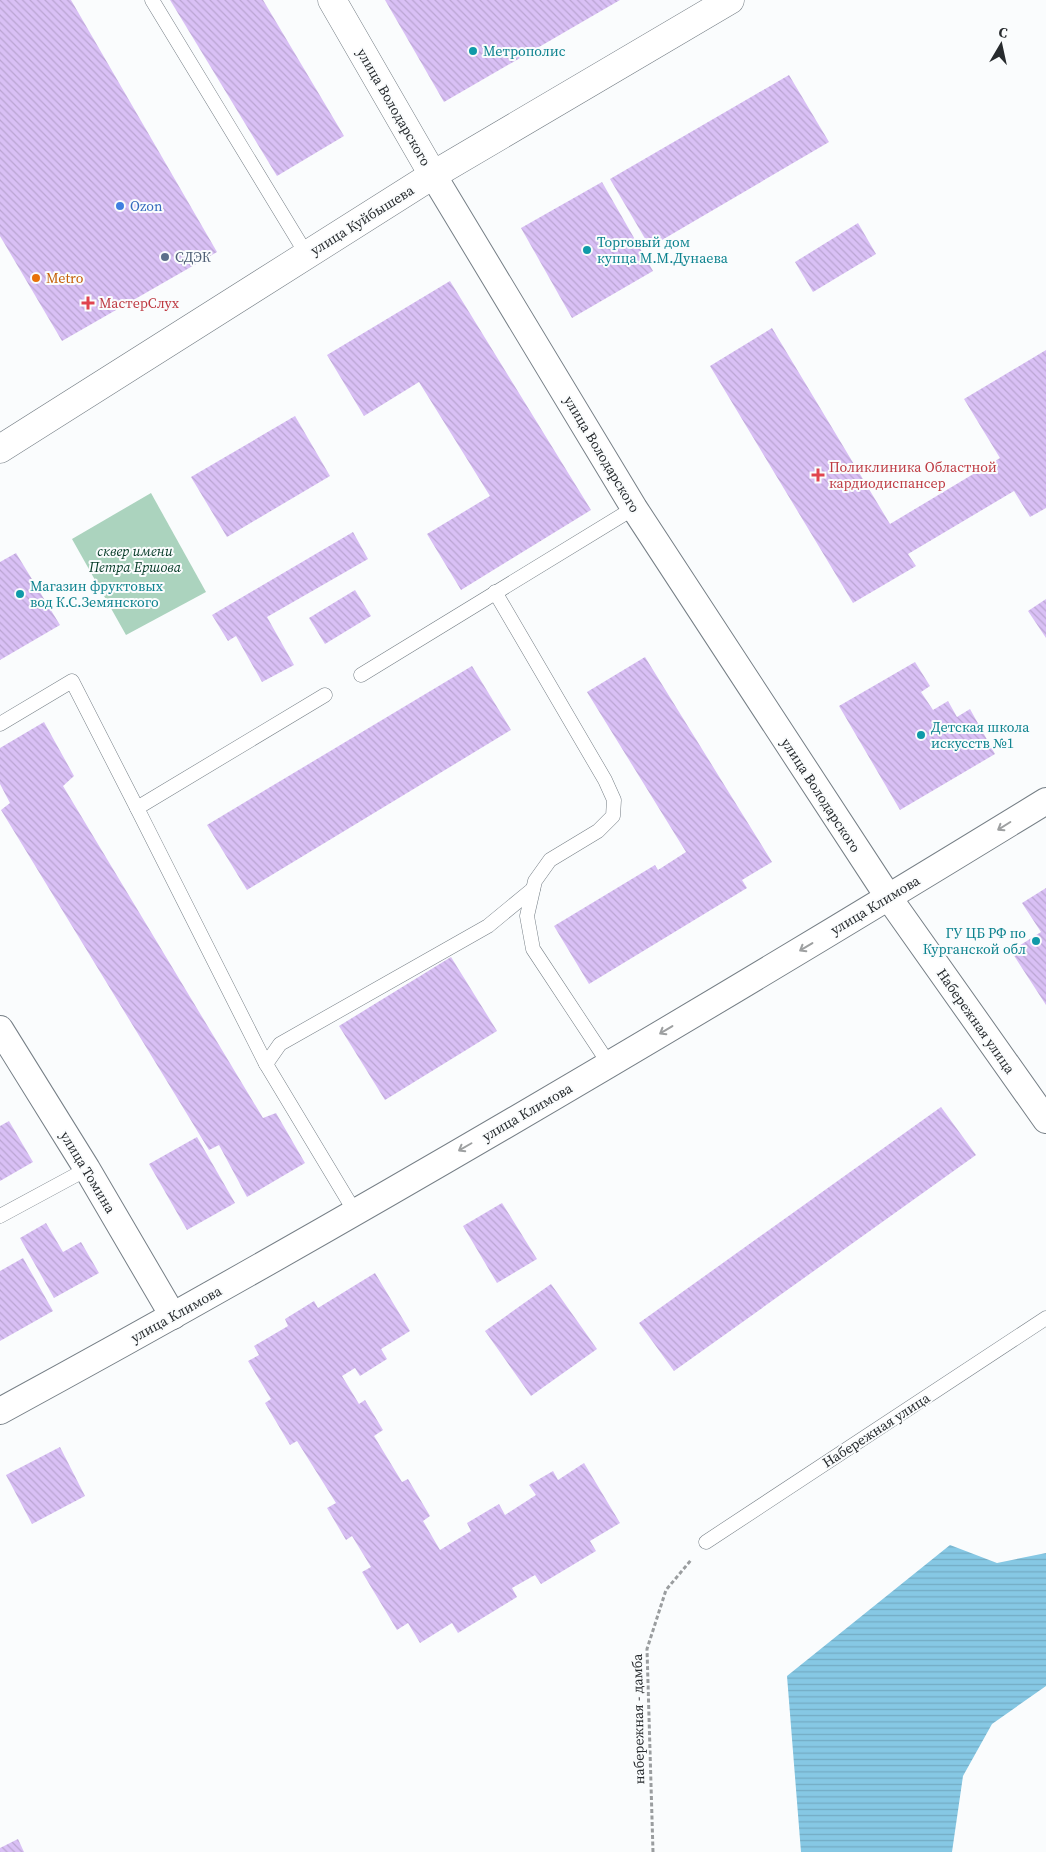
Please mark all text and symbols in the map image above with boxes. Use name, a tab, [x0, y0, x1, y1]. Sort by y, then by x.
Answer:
north arrow	[976, 20, 1026, 70]
text: С	[997, 22, 1009, 43]
place label: Метрополис	[483, 41, 566, 61]
street label: улица Володарского	[352, 44, 436, 170]
marker: Метрополис	[467, 45, 479, 57]
street label: улица Куйбышева	[306, 180, 418, 260]
place label: Ozon	[130, 196, 163, 216]
marker: Ozon	[114, 200, 126, 212]
place label: Торговый дом купца М.М.Дунаева	[597, 232, 729, 268]
marker: Торговый дом купца М.М.Дунаева	[581, 244, 593, 256]
place label: СДЭК	[175, 247, 212, 267]
marker: СДЭК	[159, 251, 171, 263]
place label: Metro	[46, 268, 84, 288]
marker: Metro	[30, 272, 42, 284]
place label: МастерСлух	[99, 293, 180, 313]
marker: МастерСлух	[81, 296, 95, 310]
street label: улица Володарского	[559, 392, 645, 516]
place label: Поликлиника Областной кардиодиспансер	[829, 457, 997, 493]
marker: Поликлиника Областной кардиодиспансер	[811, 468, 825, 482]
park label: сквер имени Петра Ершова	[88, 541, 182, 577]
place label: Магазин фруктовых вод К.С.Земянского	[30, 576, 164, 612]
marker: Магазин фруктовых вод К.С.Земянского	[14, 588, 26, 600]
place label: Детская школа искусств №1	[931, 717, 1030, 753]
marker: Детская школа искусств №1	[915, 729, 927, 741]
street label: улица Володарского	[776, 734, 866, 857]
one-way arrow	[998, 822, 1012, 832]
street label: улица Климова	[826, 870, 924, 940]
place label: ГУ ЦБ РФ по Курганской обл	[923, 923, 1026, 959]
marker: ГУ ЦБ РФ по Курганской обл	[1030, 935, 1042, 947]
one-way arrow	[799, 942, 813, 952]
street label: Набережная улица	[932, 964, 1020, 1078]
one-way arrow	[659, 1025, 674, 1035]
street label: улица Климова	[478, 1078, 577, 1146]
street label: улица Томина	[55, 1127, 121, 1218]
one-way arrow	[459, 1143, 473, 1153]
street label: улица Климова	[127, 1280, 226, 1347]
street label: Набережная улица	[818, 1387, 934, 1472]
street label: набережная - дамба	[627, 1653, 649, 1785]

